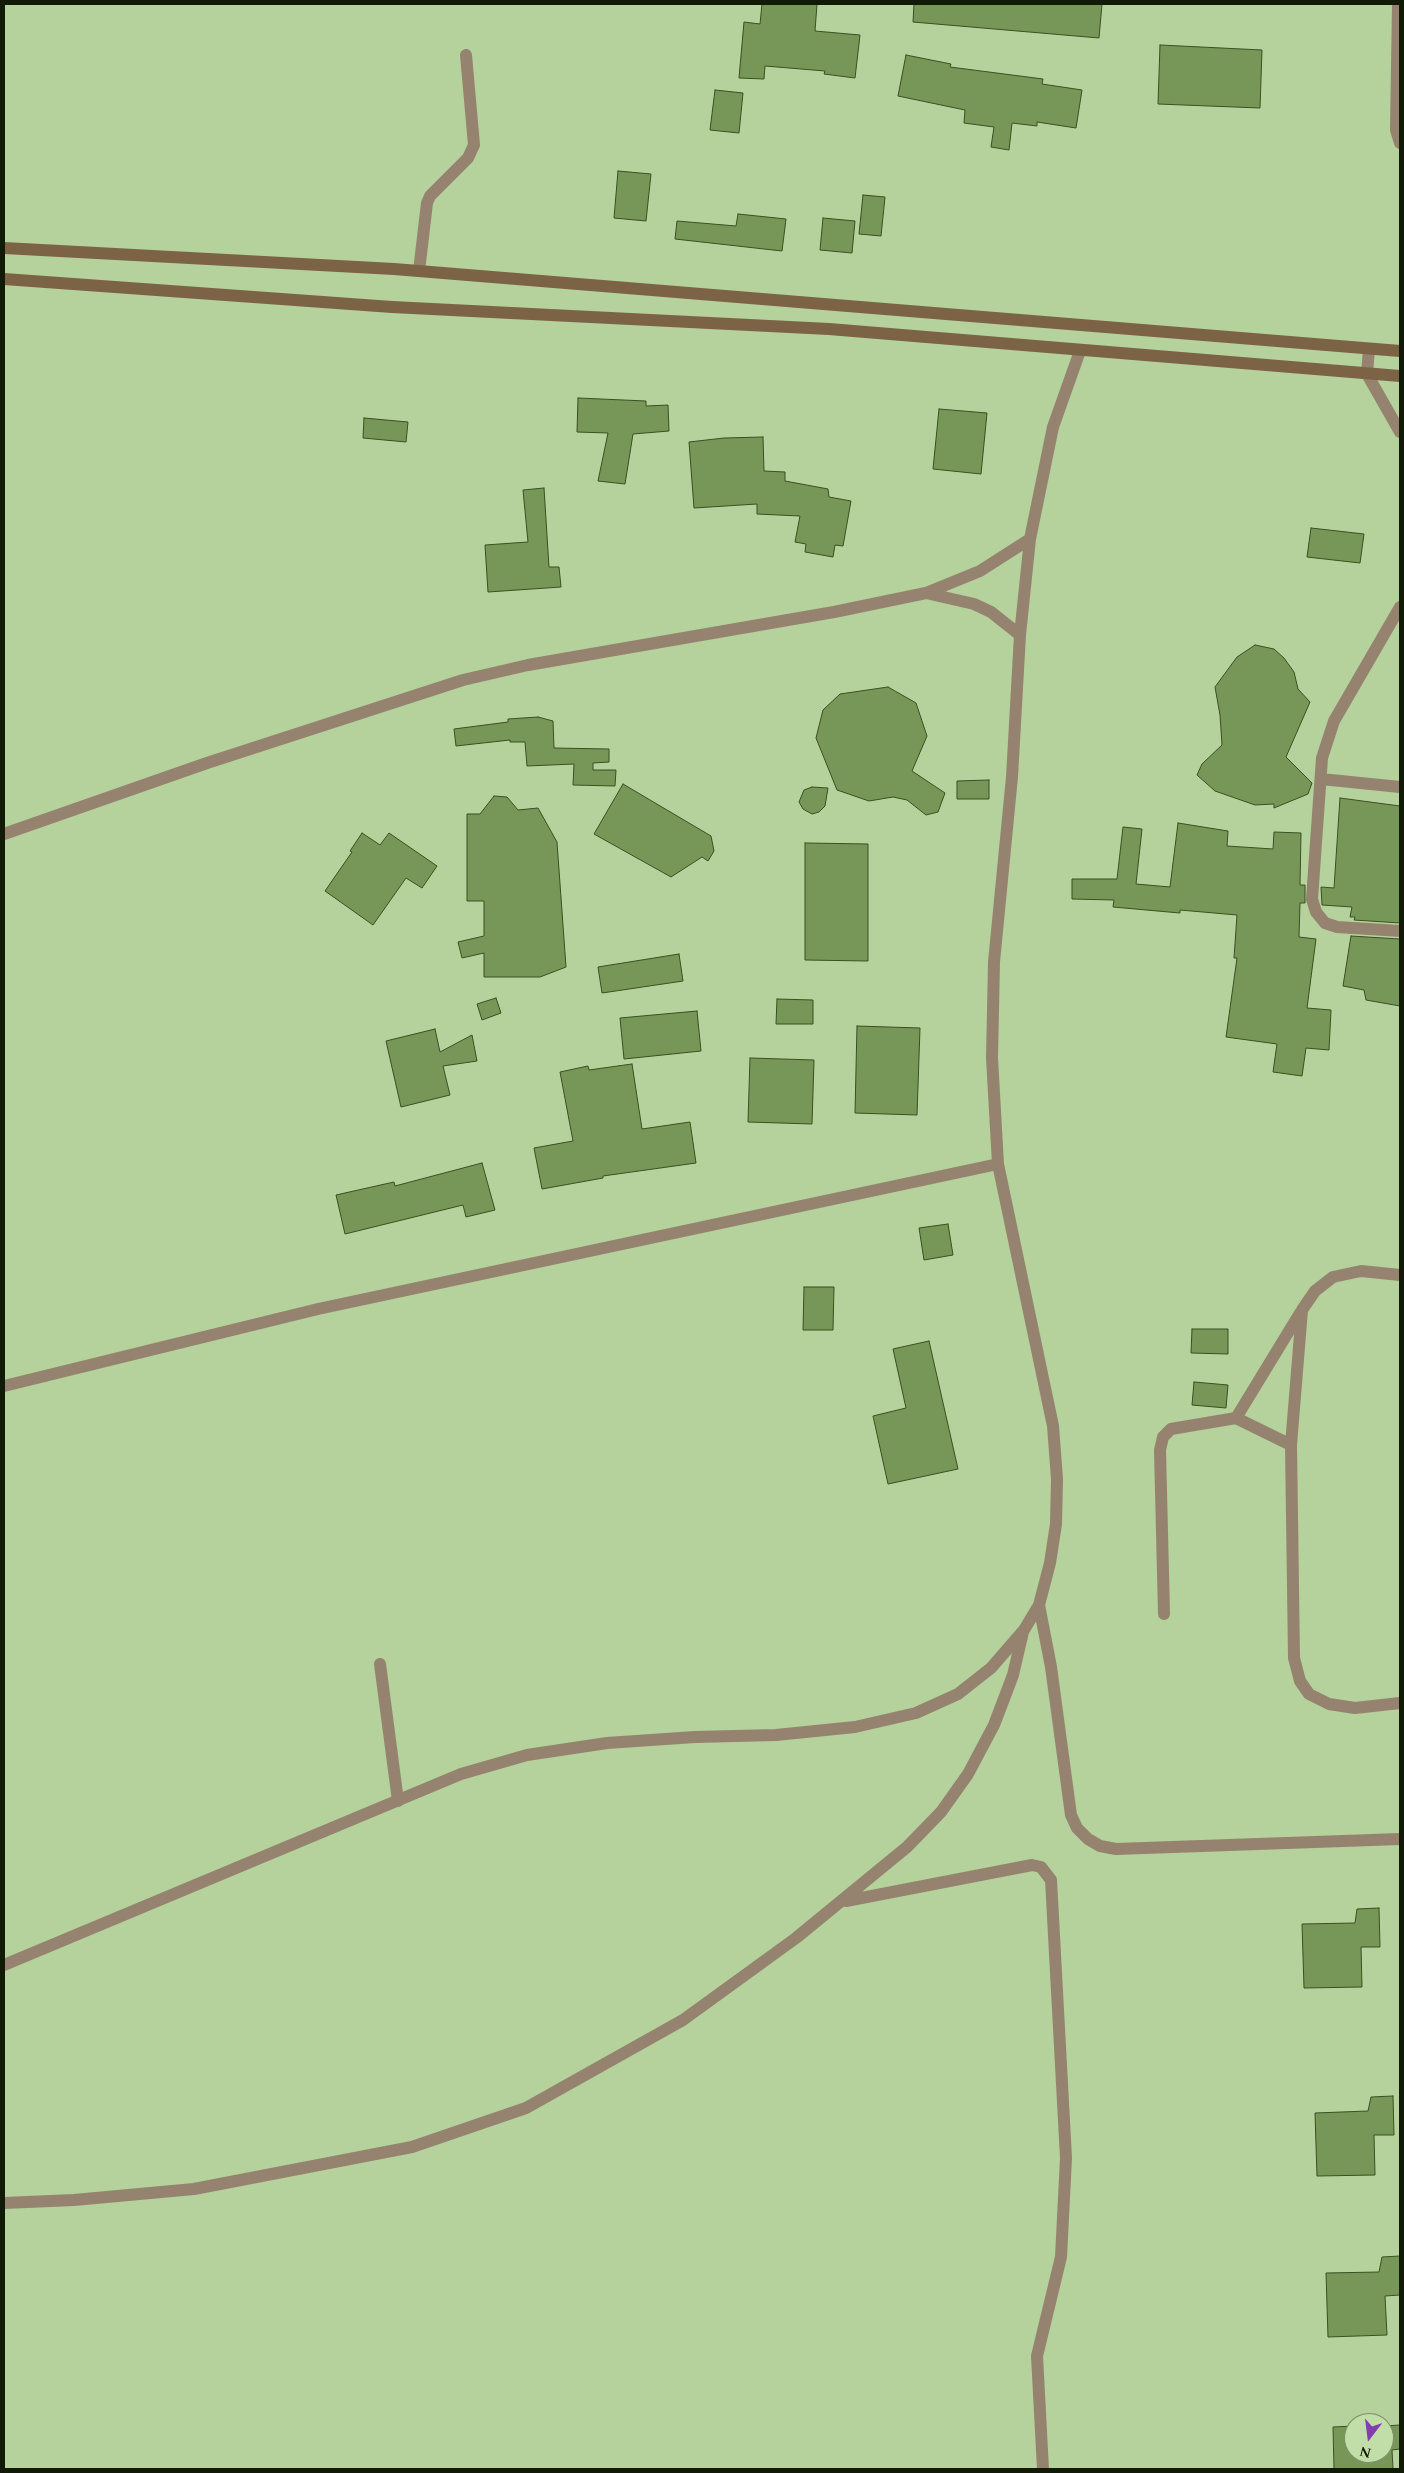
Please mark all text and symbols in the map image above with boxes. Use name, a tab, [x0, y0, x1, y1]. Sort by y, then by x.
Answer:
north arrow	[1344, 2413, 1394, 2463]
text: N	[1357, 2440, 1373, 2464]

